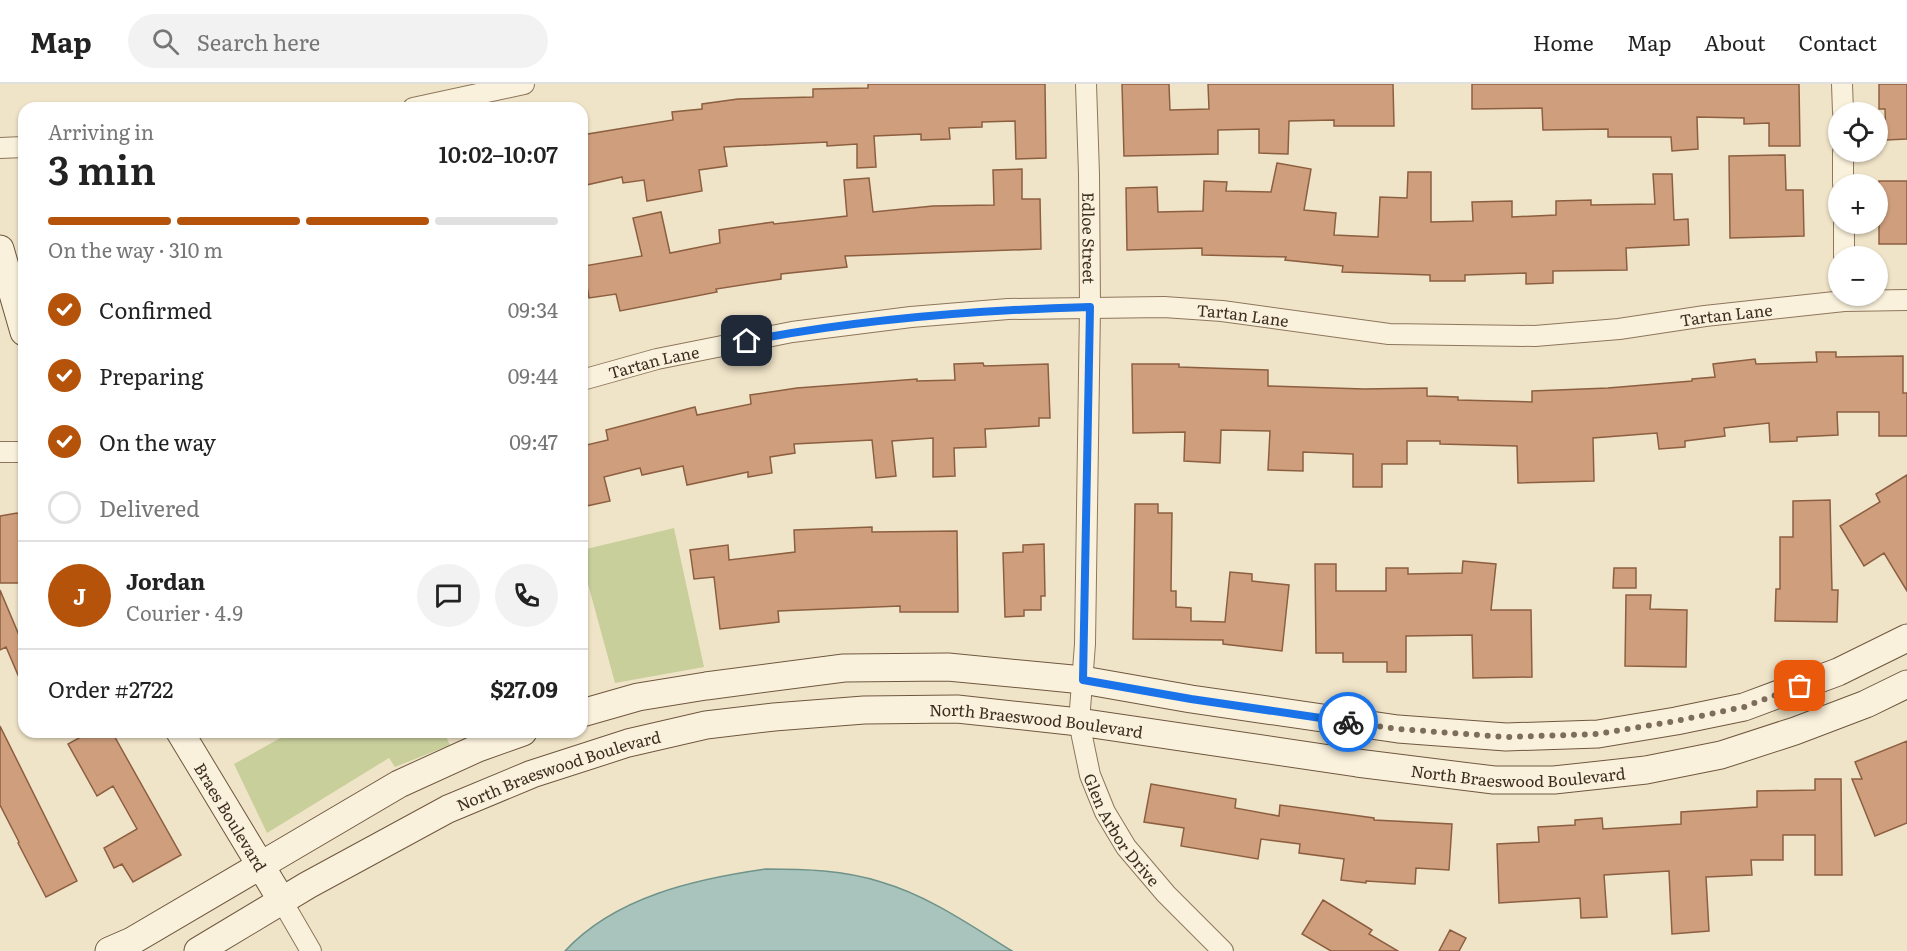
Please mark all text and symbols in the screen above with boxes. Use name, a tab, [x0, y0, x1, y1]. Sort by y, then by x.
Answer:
search box	[128, 14, 548, 68]
text: Map	[30, 20, 92, 62]
icon: search	[149, 25, 182, 58]
text: Search here	[197, 25, 320, 58]
text: Home	[1533, 26, 1594, 57]
text: Map	[1627, 26, 1671, 57]
text: About	[1704, 26, 1766, 57]
text: Contact	[1799, 26, 1877, 57]
map controls	[1828, 102, 1888, 306]
button: locate	[1828, 102, 1888, 162]
text: Arriving in	[48, 116, 154, 146]
text: 10:02–10:07	[439, 137, 558, 170]
text: 3 min	[48, 139, 156, 197]
button: +	[1828, 174, 1888, 234]
street label: Edloe Street	[1077, 192, 1102, 285]
text: On the way · 310 m	[48, 234, 223, 264]
button: −	[1828, 246, 1888, 306]
icon: check	[48, 293, 81, 326]
text: Confirmed	[99, 293, 212, 326]
text: 09:34	[508, 294, 558, 324]
street label: Tartan Lane	[1196, 297, 1290, 332]
street label: Tartan Lane	[1678, 297, 1773, 332]
pin	[721, 315, 772, 366]
icon: home	[730, 324, 763, 357]
street label: Tartan Lane	[605, 339, 701, 384]
icon: check	[48, 359, 81, 392]
text: Preparing	[99, 359, 203, 392]
text: 09:44	[508, 360, 558, 390]
icon: check	[48, 425, 81, 458]
text: On the way	[99, 425, 216, 458]
text: 09:47	[509, 426, 558, 456]
text: Delivered	[99, 491, 200, 524]
text: Jordan	[126, 564, 205, 597]
button: chat	[417, 564, 480, 627]
button: phone	[495, 564, 558, 627]
text: J	[73, 579, 86, 612]
text: Courier · 4.9	[126, 597, 243, 627]
pin	[1774, 660, 1825, 711]
icon: bag	[1783, 669, 1816, 702]
text: Order #2722	[48, 672, 173, 705]
text: $27.09	[490, 672, 558, 705]
courier	[1318, 692, 1378, 752]
street label: North Braeswood Boulevard	[929, 697, 1145, 743]
icon: bike	[1332, 706, 1365, 739]
street label: North Braeswood Boulevard	[452, 724, 663, 816]
street label: Braes Boulevard	[189, 758, 273, 876]
street label: North Braeswood Boulevard	[1410, 758, 1627, 792]
street label: Glen Arbor Drive	[1078, 769, 1166, 891]

